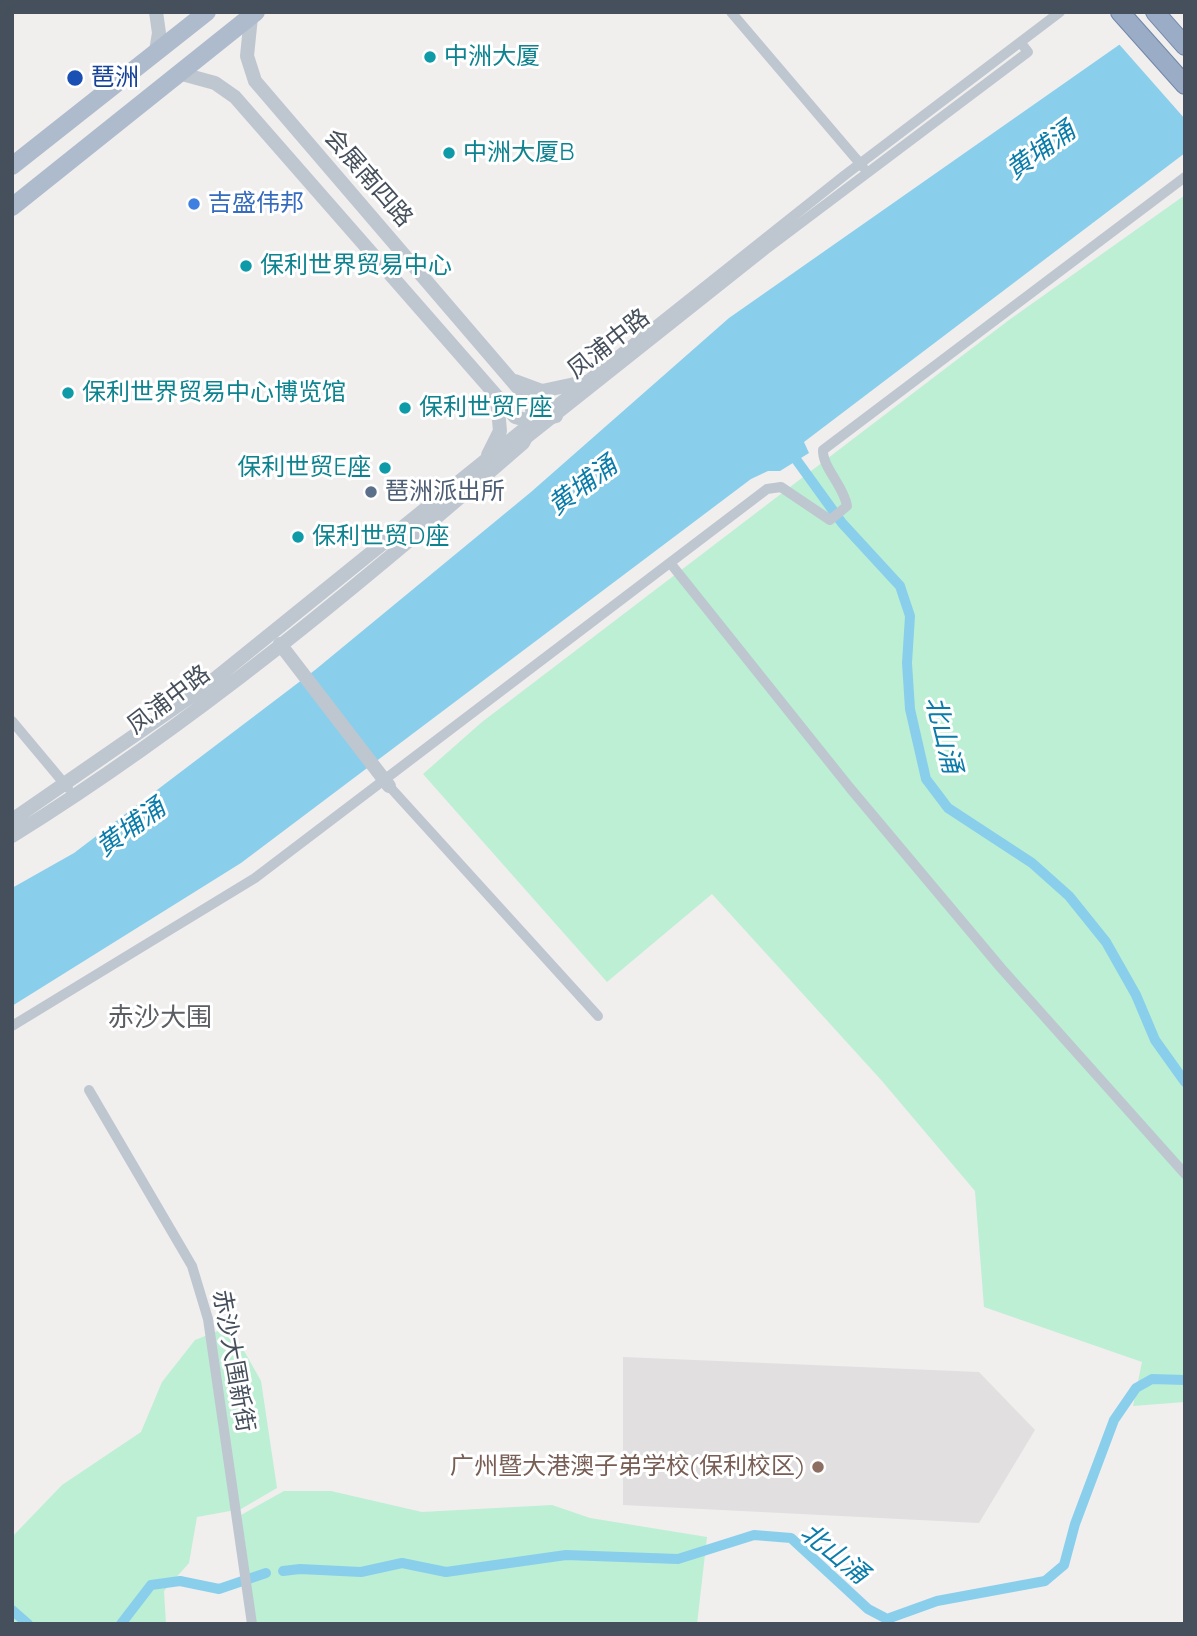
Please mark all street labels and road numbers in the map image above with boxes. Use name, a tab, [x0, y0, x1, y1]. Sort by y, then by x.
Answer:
street label: 会展南四路	[318, 123, 418, 233]
street label: 凤浦中路	[562, 303, 656, 385]
street label: 凤浦中路	[122, 660, 216, 740]
street label: 赤沙大围新街	[206, 1288, 260, 1434]

